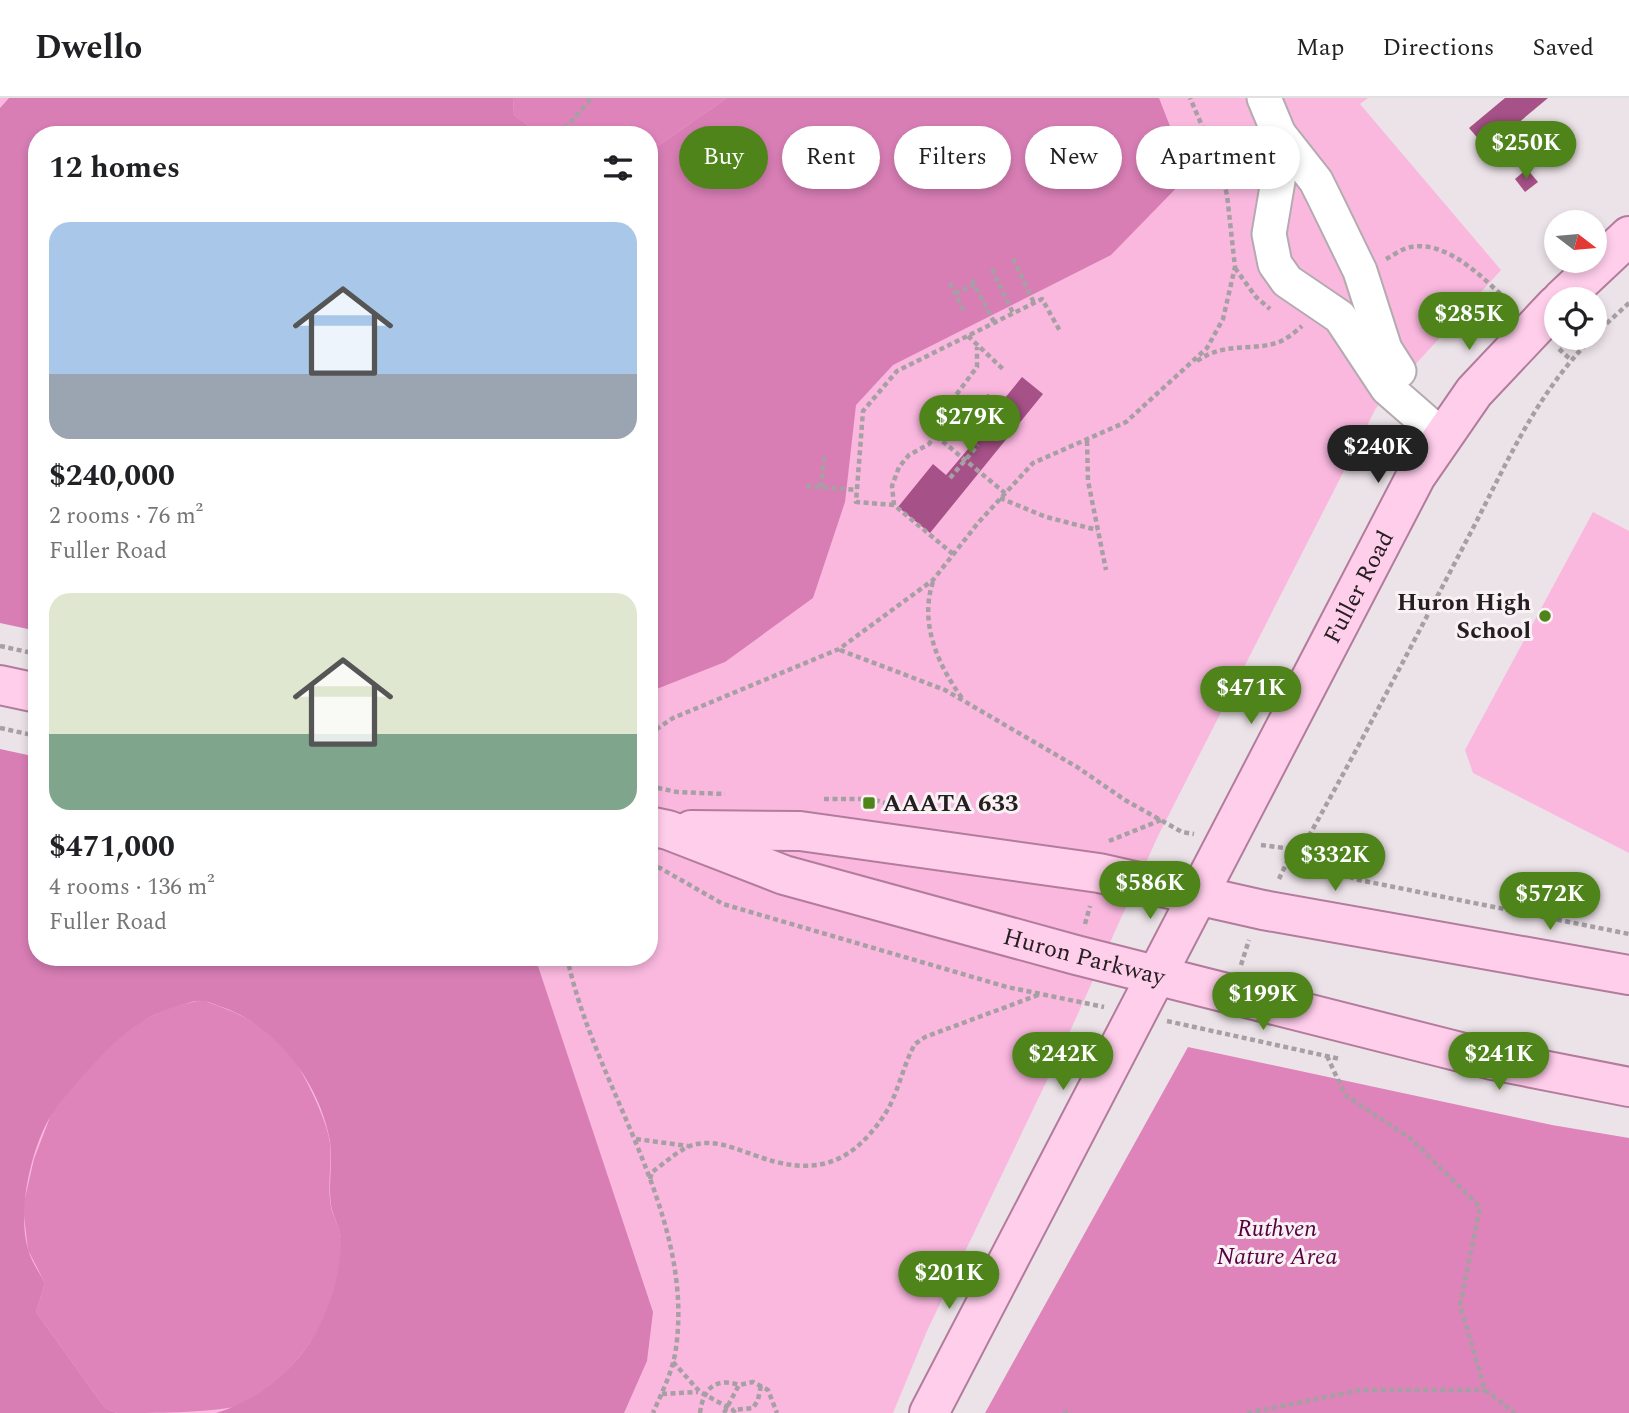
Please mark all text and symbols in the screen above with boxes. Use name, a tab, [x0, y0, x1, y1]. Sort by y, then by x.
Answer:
text: Dwello	[35, 23, 142, 73]
text: Map	[1296, 30, 1344, 66]
text: Directions	[1382, 30, 1494, 66]
text: Saved	[1532, 30, 1594, 66]
pin: $250K	[1477, 122, 1575, 181]
chip: Buy	[679, 126, 768, 189]
chip: Rent	[782, 126, 880, 189]
chip: Filters	[894, 126, 1011, 189]
chip: New	[1025, 126, 1122, 189]
chip: Apartment	[1136, 126, 1300, 189]
text: $250K	[1491, 126, 1561, 161]
text: 12 homes	[49, 145, 180, 191]
icon: filters	[599, 149, 637, 187]
north arrow	[1544, 210, 1606, 273]
map controls	[1544, 210, 1607, 350]
icon: home	[280, 268, 406, 394]
button: locate	[1544, 287, 1607, 350]
pin: $285K	[1420, 292, 1518, 352]
text: $285K	[1434, 297, 1504, 332]
pin: $279K	[921, 396, 1019, 455]
text: $279K	[935, 400, 1005, 435]
pin: $240K	[1329, 426, 1427, 485]
text: $240K	[1343, 430, 1413, 465]
text: $240,000	[49, 453, 175, 499]
text: 2 rooms · 76 m²	[49, 499, 203, 534]
street label: Fuller Road	[1315, 524, 1404, 650]
text: Fuller Road	[49, 534, 167, 569]
place label: Huron High School	[1397, 585, 1531, 649]
marker: Huron High School	[1537, 608, 1553, 624]
icon: home	[280, 639, 406, 765]
pin: $471K	[1202, 666, 1300, 726]
text: $471K	[1216, 671, 1286, 706]
place label: AAATA 633	[883, 786, 1018, 822]
marker: AAATA 633	[861, 795, 877, 811]
text: $471,000	[49, 824, 175, 870]
pin: $332K	[1286, 834, 1384, 893]
text: $332K	[1300, 838, 1370, 873]
pin: $586K	[1101, 862, 1199, 921]
text: $586K	[1115, 866, 1185, 901]
text: 4 rooms · 136 m²	[49, 870, 215, 905]
pin: $572K	[1501, 872, 1599, 932]
text: $572K	[1515, 877, 1585, 912]
text: Fuller Road	[49, 905, 167, 940]
street label: Huron Parkway	[999, 919, 1170, 996]
pin: $199K	[1214, 972, 1312, 1032]
text: $199K	[1228, 977, 1298, 1012]
pin: $242K	[1014, 1032, 1112, 1092]
pin: $241K	[1450, 1032, 1548, 1092]
text: $242K	[1028, 1037, 1098, 1072]
text: $241K	[1464, 1037, 1534, 1072]
park label: Ruthven Nature Area	[1216, 1211, 1338, 1275]
pin: $201K	[900, 1252, 998, 1311]
text: $201K	[914, 1256, 984, 1291]

